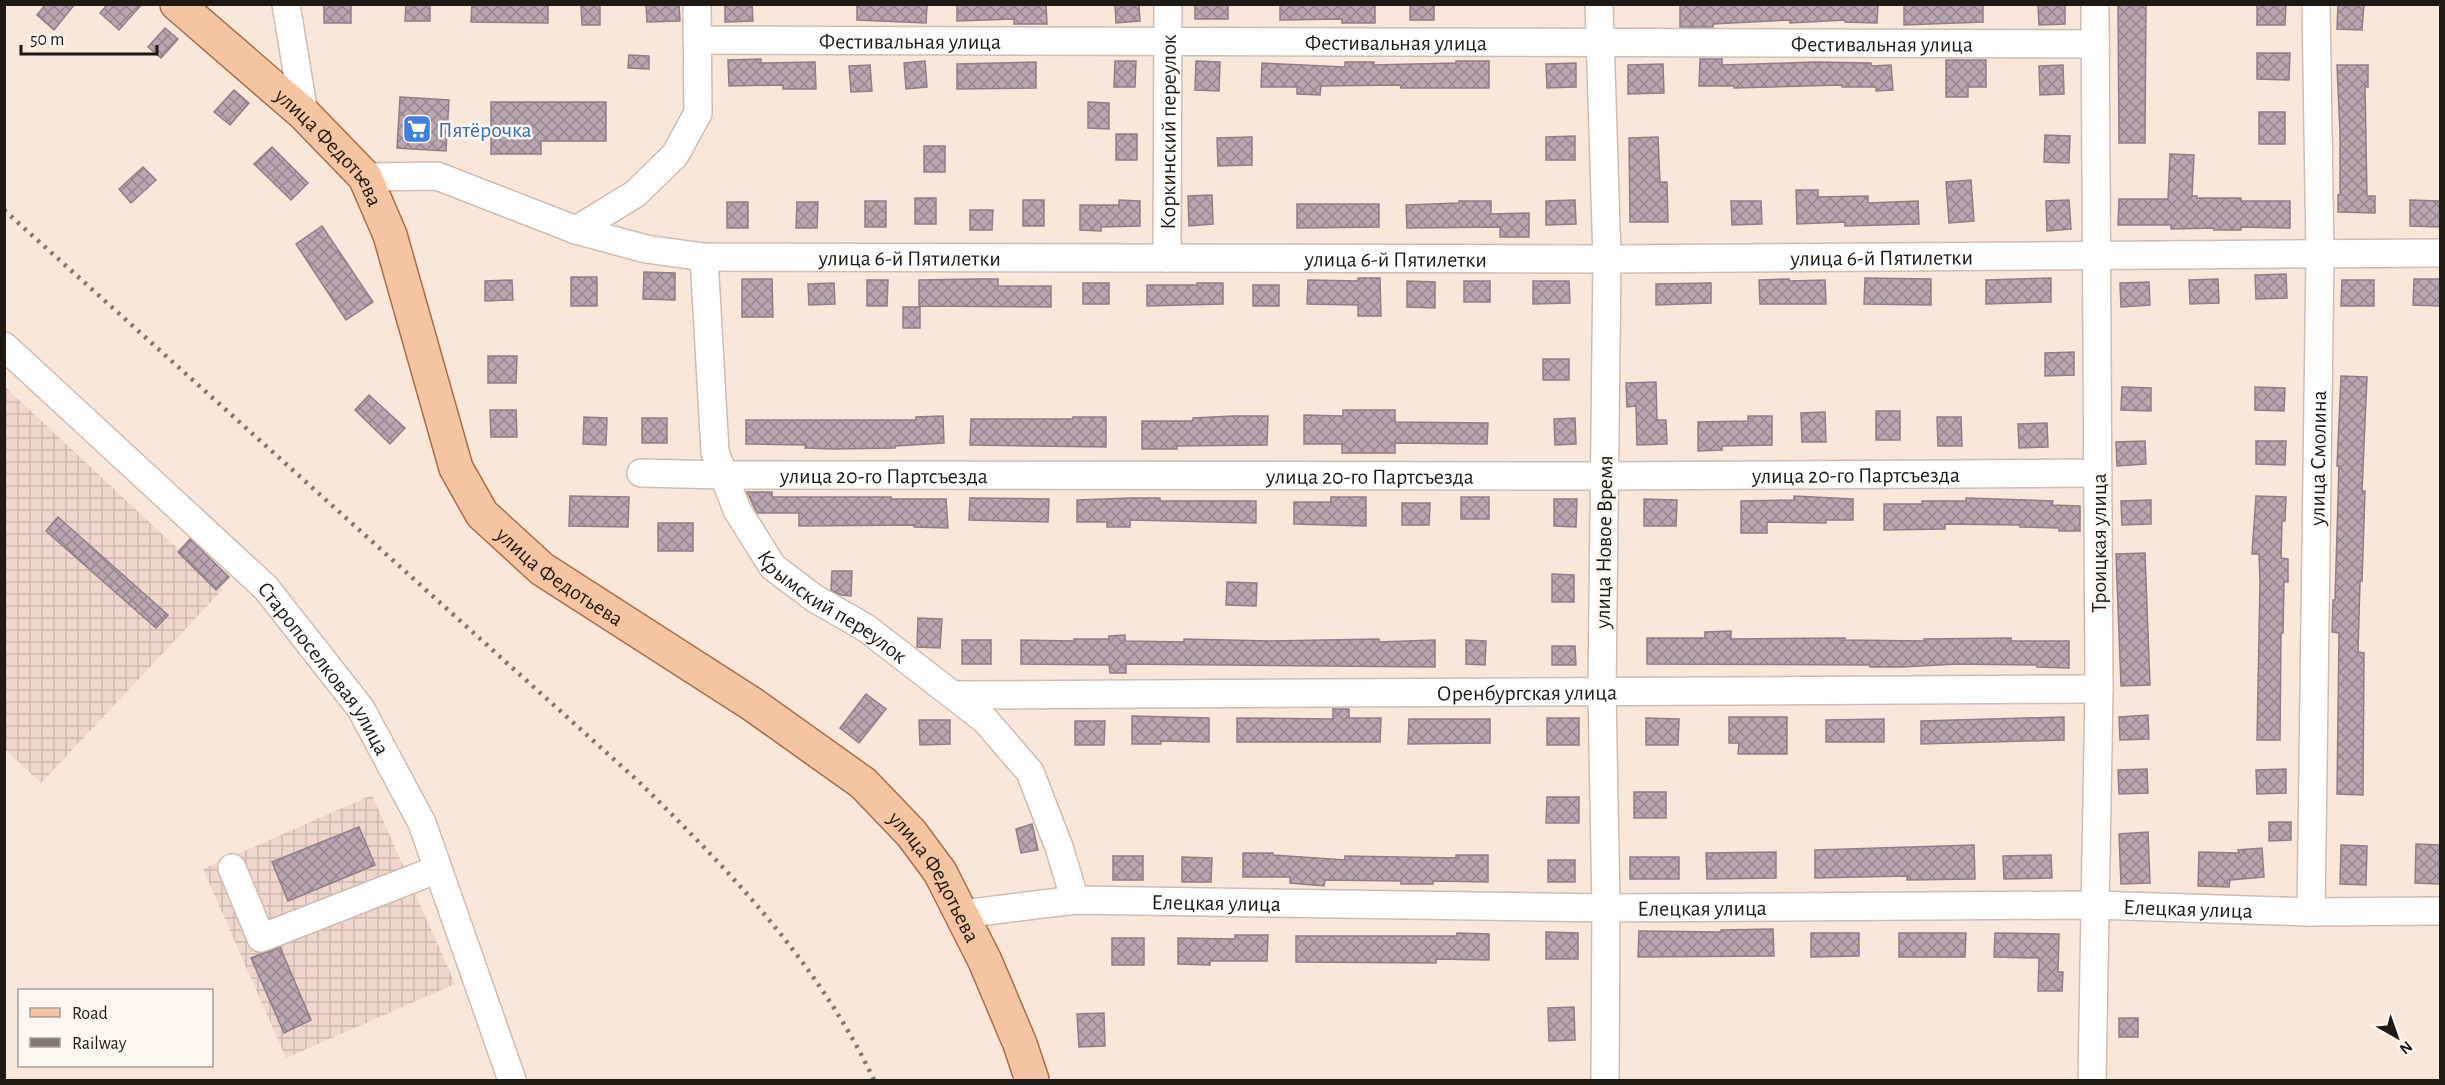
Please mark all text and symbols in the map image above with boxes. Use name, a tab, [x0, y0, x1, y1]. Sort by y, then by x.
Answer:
scale bar	[21, 18, 158, 56]
street label: Фестивальная улица	[819, 30, 1001, 53]
text: 50 m	[30, 31, 64, 49]
street label: Фестивальная улица	[1305, 32, 1487, 54]
street label: Фестивальная улица	[1791, 33, 1973, 56]
street label: Коркинский переулок	[1157, 34, 1180, 230]
street label: улица Федотьева	[270, 84, 386, 209]
supermarket icon: Пятёрочка	[401, 113, 433, 145]
place label: Пятёрочка	[438, 119, 532, 141]
street label: улица 6-й Пятилетки	[1789, 246, 1973, 270]
street label: улица 6-й Пятилетки	[818, 247, 1001, 270]
street label: улица 6-й Пятилетки	[1304, 248, 1487, 271]
street label: улица Смолина	[2306, 390, 2330, 527]
street label: улица Новое Время	[1591, 455, 1617, 630]
street label: улица 20-го Партсъезда	[1751, 464, 1960, 487]
street label: улица 20-го Партсъезда	[779, 465, 988, 487]
street label: улица 20-го Партсъезда	[1265, 466, 1474, 488]
street label: Троицкая улица	[2088, 473, 2110, 613]
street label: улица Федотьева	[491, 522, 627, 630]
street label: Крымский переулок	[753, 546, 911, 668]
street label: Старопоселковая улица	[253, 578, 393, 759]
street label: Оренбургская улица	[1437, 682, 1617, 704]
street label: улица Федотьева	[883, 806, 984, 946]
street label: Елецкая улица	[1151, 891, 1281, 915]
street label: Елецкая улица	[2123, 896, 2253, 922]
street label: Елецкая улица	[1637, 897, 1767, 920]
legend	[18, 989, 213, 1067]
text: Road	[72, 1005, 108, 1023]
north arrow	[2367, 1007, 2427, 1067]
text: Railway	[72, 1035, 127, 1053]
text: N	[2397, 1038, 2415, 1057]

